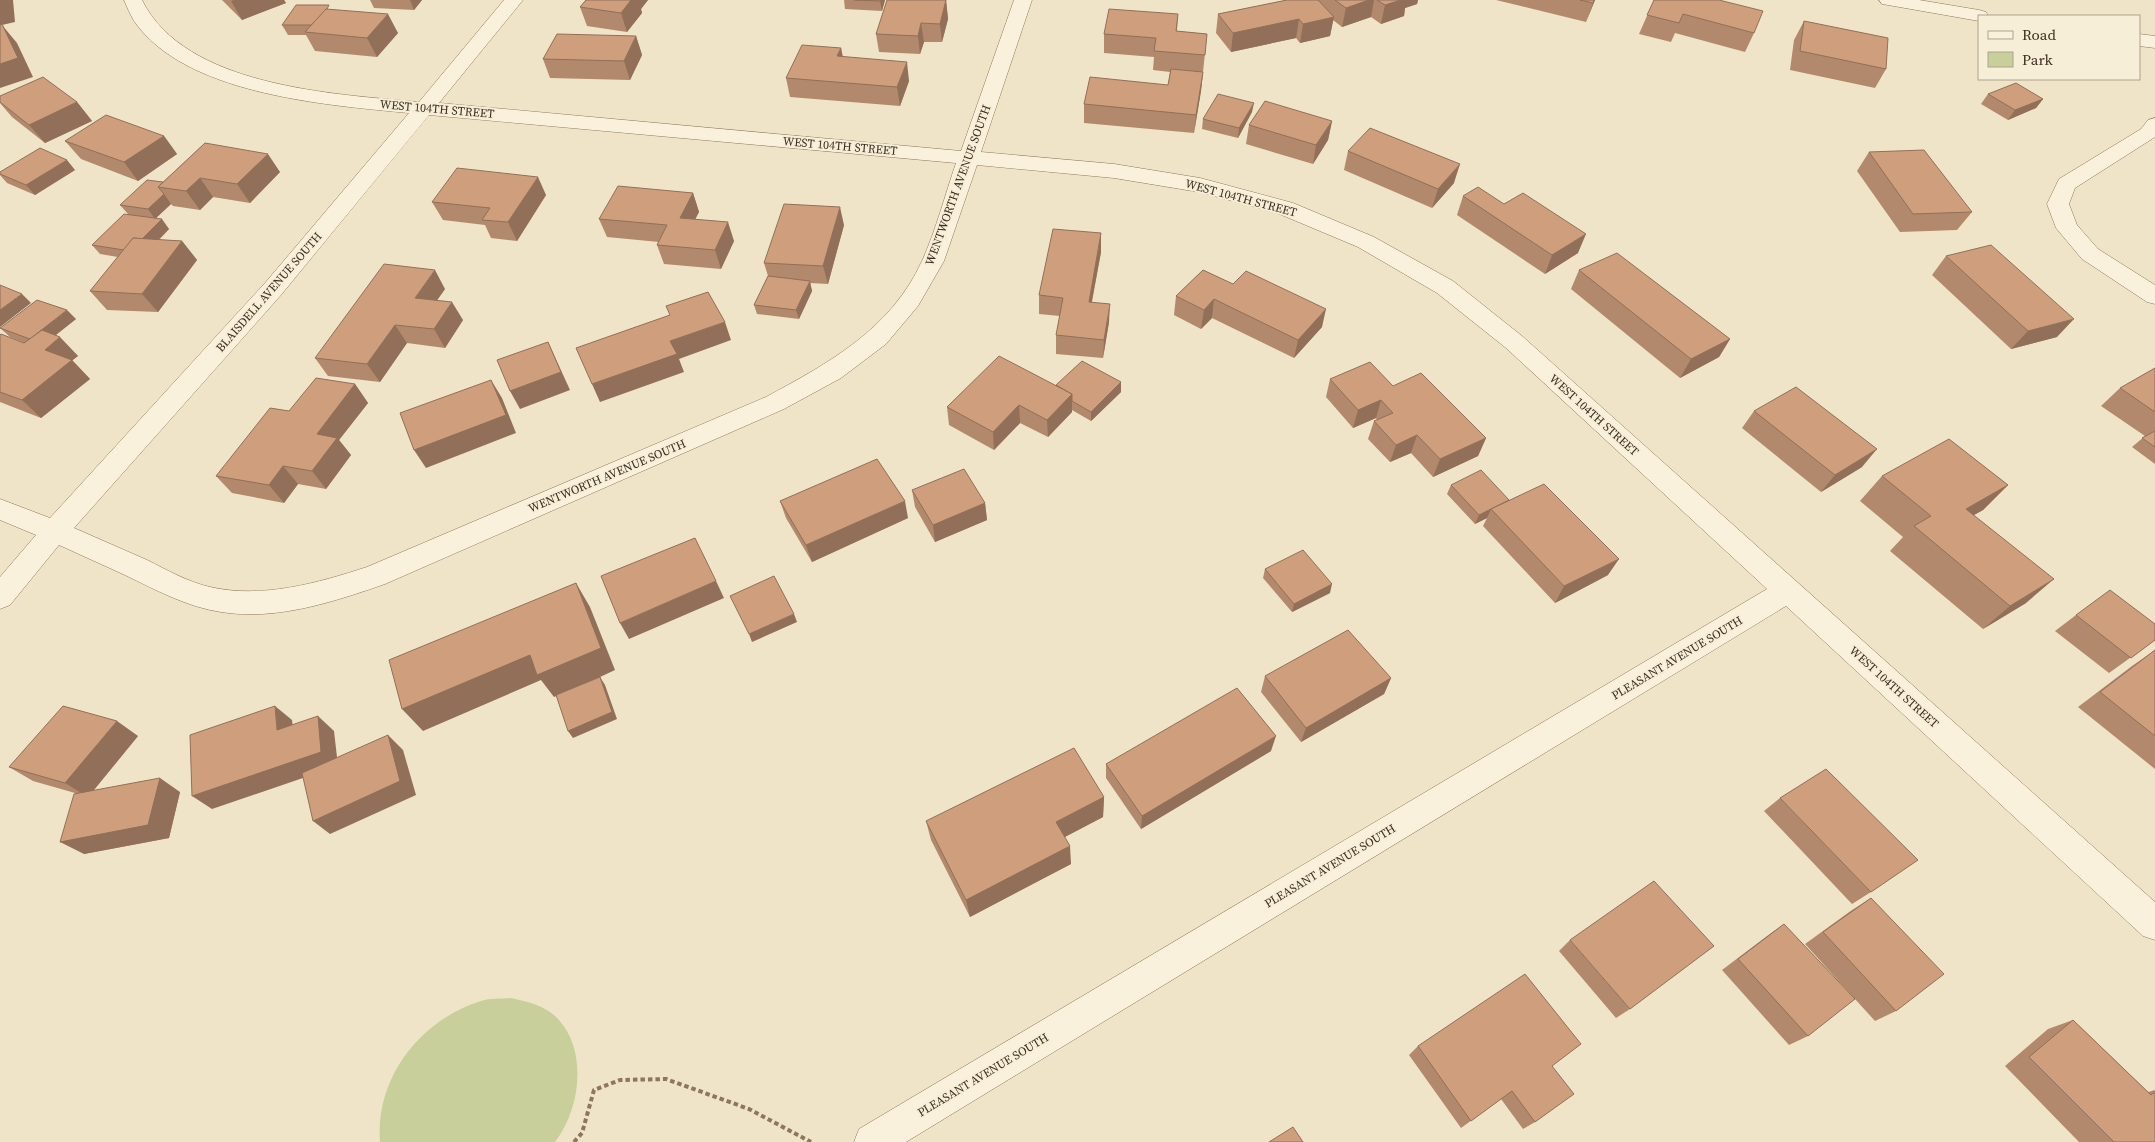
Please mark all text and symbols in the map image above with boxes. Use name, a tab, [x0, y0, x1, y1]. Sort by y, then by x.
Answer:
legend	[1978, 15, 2140, 80]
text: Road	[2022, 24, 2056, 45]
text: Park	[2022, 49, 2054, 70]
street label: WEST 104TH STREET	[379, 96, 496, 122]
street label: WENTWORTH AVENUE SOUTH	[921, 102, 995, 268]
street label: WEST 104TH STREET	[782, 133, 899, 159]
street label: WEST 104TH STREET	[1183, 175, 1299, 221]
street label: BLAISDELL AVENUE SOUTH	[213, 229, 325, 355]
street label: WEST 104TH STREET	[1546, 371, 1643, 460]
street label: WENTWORTH AVENUE SOUTH	[526, 435, 688, 517]
street label: PLEASANT AVENUE SOUTH	[1608, 612, 1746, 704]
street label: WEST 104TH STREET	[1846, 643, 1943, 732]
street label: PLEASANT AVENUE SOUTH	[1261, 820, 1399, 912]
street label: PLEASANT AVENUE SOUTH	[914, 1029, 1052, 1121]

